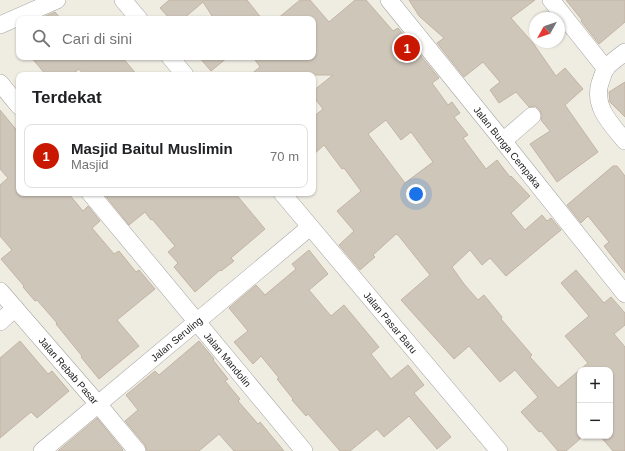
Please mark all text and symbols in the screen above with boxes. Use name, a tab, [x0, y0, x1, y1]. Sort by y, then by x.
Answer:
north arrow	[529, 12, 565, 48]
search box	[16, 16, 316, 60]
icon: search	[30, 27, 52, 49]
text: Cari di sini	[62, 30, 132, 47]
pin: 1	[394, 33, 420, 63]
text: Terdekat	[32, 88, 102, 107]
street label: Jalan Bunga Cempaka	[472, 104, 544, 190]
text: Masjid Baitul Muslimin	[71, 140, 233, 157]
text: 1	[42, 149, 50, 164]
text: 70 m	[270, 149, 299, 164]
text: Masjid	[71, 157, 109, 172]
your location	[406, 184, 426, 204]
street label: Jalan Pasar Baru	[362, 289, 420, 355]
street label: Jalan Seruling	[148, 314, 204, 363]
street label: Jalan Mandolin	[202, 330, 254, 389]
street label: Jalan Rebab Pasar	[37, 335, 101, 407]
map controls	[577, 367, 613, 439]
button: +	[577, 367, 613, 403]
button: −	[577, 403, 613, 439]

